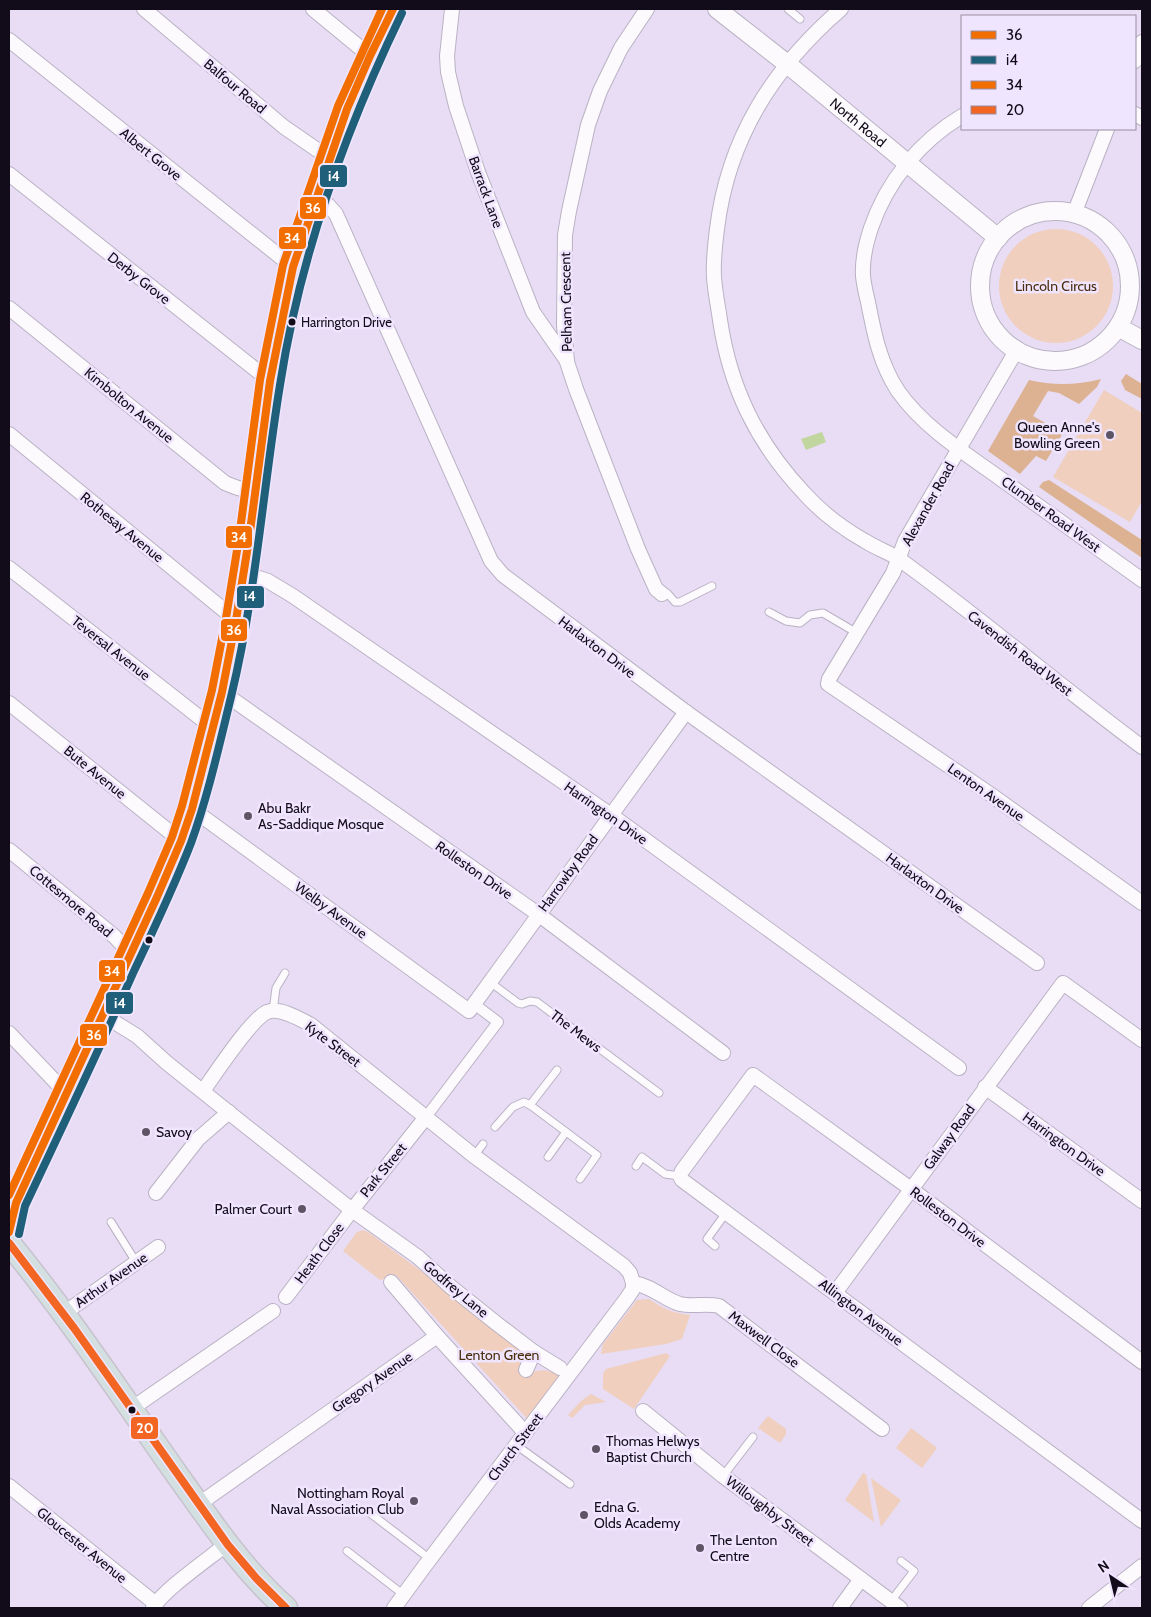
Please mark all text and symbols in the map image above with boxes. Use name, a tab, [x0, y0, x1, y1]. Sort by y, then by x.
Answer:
legend	[961, 15, 1136, 130]
text: 36	[1006, 26, 1023, 44]
text: i4	[1006, 51, 1018, 69]
street label: Balfour Road	[200, 55, 270, 117]
text: 34	[1006, 76, 1023, 94]
street label: North Road	[826, 94, 890, 151]
text: 20	[1006, 101, 1024, 119]
street label: Albert Grove	[117, 124, 185, 184]
street label: Barrack Lane	[465, 154, 507, 230]
line badge: i4	[319, 164, 348, 188]
text: i4	[328, 167, 340, 185]
line badge: 36	[299, 196, 327, 220]
text: 36	[305, 199, 321, 217]
line badge: 34	[278, 226, 307, 250]
text: 34	[284, 229, 300, 247]
street label: Derby Grove	[104, 248, 174, 308]
street label: Pelham Crescent	[556, 252, 576, 352]
park label: Lincoln Circus	[1015, 277, 1097, 295]
place label: Harrington Drive	[301, 314, 392, 330]
marker: Harrington Drive	[287, 317, 297, 327]
street label: Kimbolton Avenue	[81, 363, 177, 447]
place label: Queen Anne's Bowling Green	[1014, 418, 1100, 452]
marker: Queen Anne's Bowling Green	[1104, 429, 1116, 441]
street label: Alexander Road	[898, 459, 958, 549]
street label: Clumber Road West	[998, 472, 1104, 556]
street label: Rothesay Avenue	[77, 488, 167, 566]
line badge: 34	[225, 525, 253, 549]
text: 34	[231, 528, 247, 546]
line badge: i4	[236, 585, 265, 609]
text: i4	[244, 587, 256, 605]
street label: Cavendish Road West	[964, 607, 1076, 700]
street label: Teversal Avenue	[68, 612, 154, 684]
street label: Harlaxton Drive	[555, 612, 639, 682]
line badge: 36	[220, 618, 248, 642]
text: 36	[226, 621, 242, 639]
street label: Bute Avenue	[60, 741, 130, 803]
street label: Lenton Avenue	[944, 759, 1028, 825]
street label: Harrington Drive	[561, 778, 651, 848]
place label: Abu Bakr As-Saddique Mosque	[258, 799, 384, 833]
marker: Abu Bakr As-Saddique Mosque	[242, 810, 254, 822]
street label: Harrowby Road	[534, 831, 602, 915]
street label: Rolleston Drive	[432, 837, 516, 903]
street label: Harlaxton Drive	[882, 849, 968, 917]
street label: Cottesmore Road	[26, 861, 116, 941]
street label: Welby Avenue	[291, 878, 371, 942]
unlabelled marker	[144, 935, 154, 945]
line badge: 34	[98, 959, 126, 983]
text: 34	[104, 962, 120, 980]
line badge: i4	[105, 991, 134, 1015]
text: i4	[114, 994, 126, 1012]
street label: The Mews	[547, 1006, 605, 1056]
street label: Kyte Street	[302, 1017, 365, 1071]
line badge: 36	[79, 1023, 108, 1047]
text: 36	[86, 1026, 102, 1044]
street label: Galway Road	[919, 1101, 979, 1173]
street label: Harrington Drive	[1019, 1108, 1109, 1180]
place label: Savoy	[156, 1123, 192, 1141]
marker: Savoy	[140, 1126, 152, 1138]
street label: Park Street	[356, 1139, 410, 1201]
street label: Rolleston Drive	[907, 1183, 989, 1251]
place label: Palmer Court	[215, 1200, 292, 1218]
marker: Palmer Court	[296, 1203, 308, 1215]
street label: Heath Close	[290, 1219, 348, 1287]
street label: Arthur Avenue	[71, 1248, 151, 1312]
street label: Godfrey Lane	[420, 1256, 492, 1322]
street label: Allington Avenue	[815, 1275, 907, 1349]
street label: Maxwell Close	[725, 1306, 803, 1372]
park label: Lenton Green	[459, 1346, 540, 1364]
street label: Gregory Avenue	[328, 1348, 416, 1416]
unlabelled marker	[127, 1405, 137, 1415]
street label: Church Street	[483, 1409, 547, 1485]
line badge: 20	[130, 1416, 159, 1440]
text: 20	[136, 1419, 154, 1437]
place label: Thomas Helwys Baptist Church	[606, 1432, 700, 1466]
marker: Thomas Helwys Baptist Church	[590, 1443, 602, 1455]
street label: Willoughby Street	[722, 1472, 818, 1550]
place label: Nottingham Royal Naval Association Club	[271, 1484, 405, 1518]
marker: Nottingham Royal Naval Association Club	[408, 1495, 420, 1507]
place label: Edna G. Olds Academy	[594, 1498, 680, 1532]
street label: Gloucester Avenue	[33, 1503, 131, 1587]
marker: Edna G. Olds Academy	[578, 1509, 590, 1521]
place label: The Lenton Centre	[710, 1531, 777, 1565]
marker: The Lenton Centre	[694, 1542, 706, 1554]
north arrow	[1086, 1552, 1136, 1602]
text: N	[1094, 1556, 1113, 1577]

